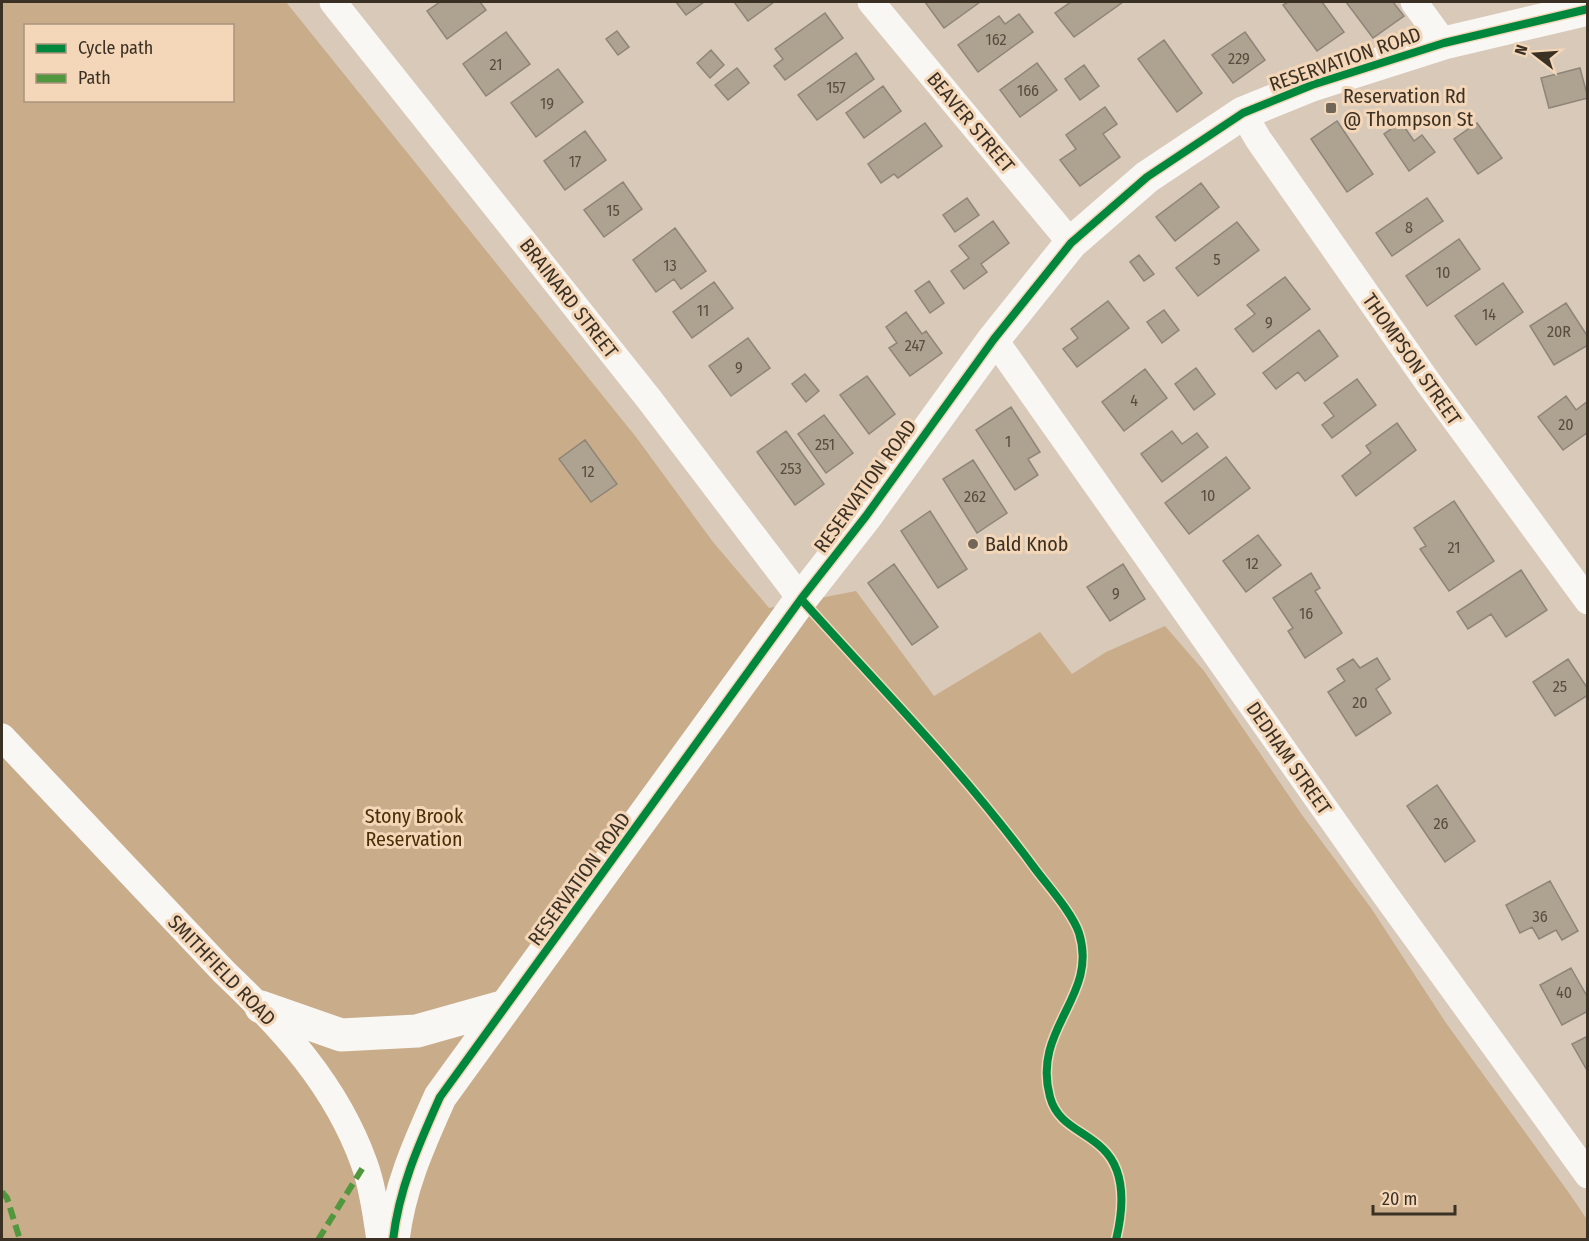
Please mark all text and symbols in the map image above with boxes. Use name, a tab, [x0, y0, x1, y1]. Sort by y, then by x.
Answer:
street label: RESERVATION ROAD	[1266, 22, 1424, 96]
legend	[24, 24, 234, 102]
north arrow	[1505, 24, 1565, 84]
house number: 162	[985, 30, 1007, 49]
text: Cycle path	[78, 37, 153, 59]
text: N	[1511, 42, 1532, 57]
house number: 229	[1228, 49, 1250, 68]
house number: 21	[490, 55, 502, 74]
text: Path	[78, 67, 111, 89]
street label: BEAVER STREET	[922, 67, 1020, 178]
house number: 157	[826, 78, 846, 97]
house number: 166	[1017, 81, 1039, 100]
place label: Reservation Rd @ Thompson St	[1343, 84, 1474, 131]
house number: 19	[540, 94, 554, 113]
marker: Reservation Rd @ Thompson St	[1324, 101, 1338, 115]
house number: 17	[569, 152, 582, 171]
house number: 15	[606, 201, 620, 220]
house number: 8	[1405, 218, 1413, 237]
street label: BRAINARD STREET	[515, 233, 624, 363]
house number: 5	[1213, 250, 1221, 269]
house number: 13	[663, 256, 677, 275]
house number: 10	[1436, 263, 1450, 282]
street label: THOMPSON STREET	[1358, 289, 1467, 430]
house number: 11	[697, 301, 709, 320]
house number: 14	[1482, 305, 1496, 324]
house number: 9	[1265, 313, 1273, 332]
house number: 20R	[1547, 322, 1571, 341]
house number: 247	[905, 336, 926, 355]
house number: 9	[735, 358, 743, 377]
house number: 4	[1130, 391, 1138, 410]
street label: RESERVATION ROAD	[809, 415, 921, 557]
house number: 20	[1558, 415, 1574, 434]
house number: 1	[1005, 432, 1011, 451]
house number: 251	[815, 435, 835, 454]
house number: 253	[780, 459, 802, 478]
house number: 12	[581, 462, 595, 481]
house number: 10	[1201, 486, 1215, 505]
house number: 262	[964, 487, 986, 506]
place label: Bald Knob	[985, 532, 1068, 556]
marker: Bald Knob	[966, 537, 980, 551]
house number: 21	[1448, 538, 1460, 557]
house number: 12	[1245, 554, 1259, 573]
house number: 9	[1112, 584, 1120, 603]
house number: 16	[1299, 604, 1313, 623]
house number: 25	[1553, 677, 1567, 696]
house number: 20	[1352, 693, 1368, 712]
street label: DEDHAM STREET	[1241, 697, 1337, 819]
park label: Stony Brook Reservation	[365, 804, 464, 851]
street label: RESERVATION ROAD	[523, 808, 635, 950]
house number: 26	[1434, 814, 1449, 833]
house number: 36	[1532, 907, 1548, 926]
street label: SMITHFIELD ROAD	[163, 910, 281, 1030]
house number: 40	[1556, 983, 1572, 1002]
scale bar	[1373, 1178, 1456, 1216]
text: 20 m	[1382, 1188, 1417, 1210]

